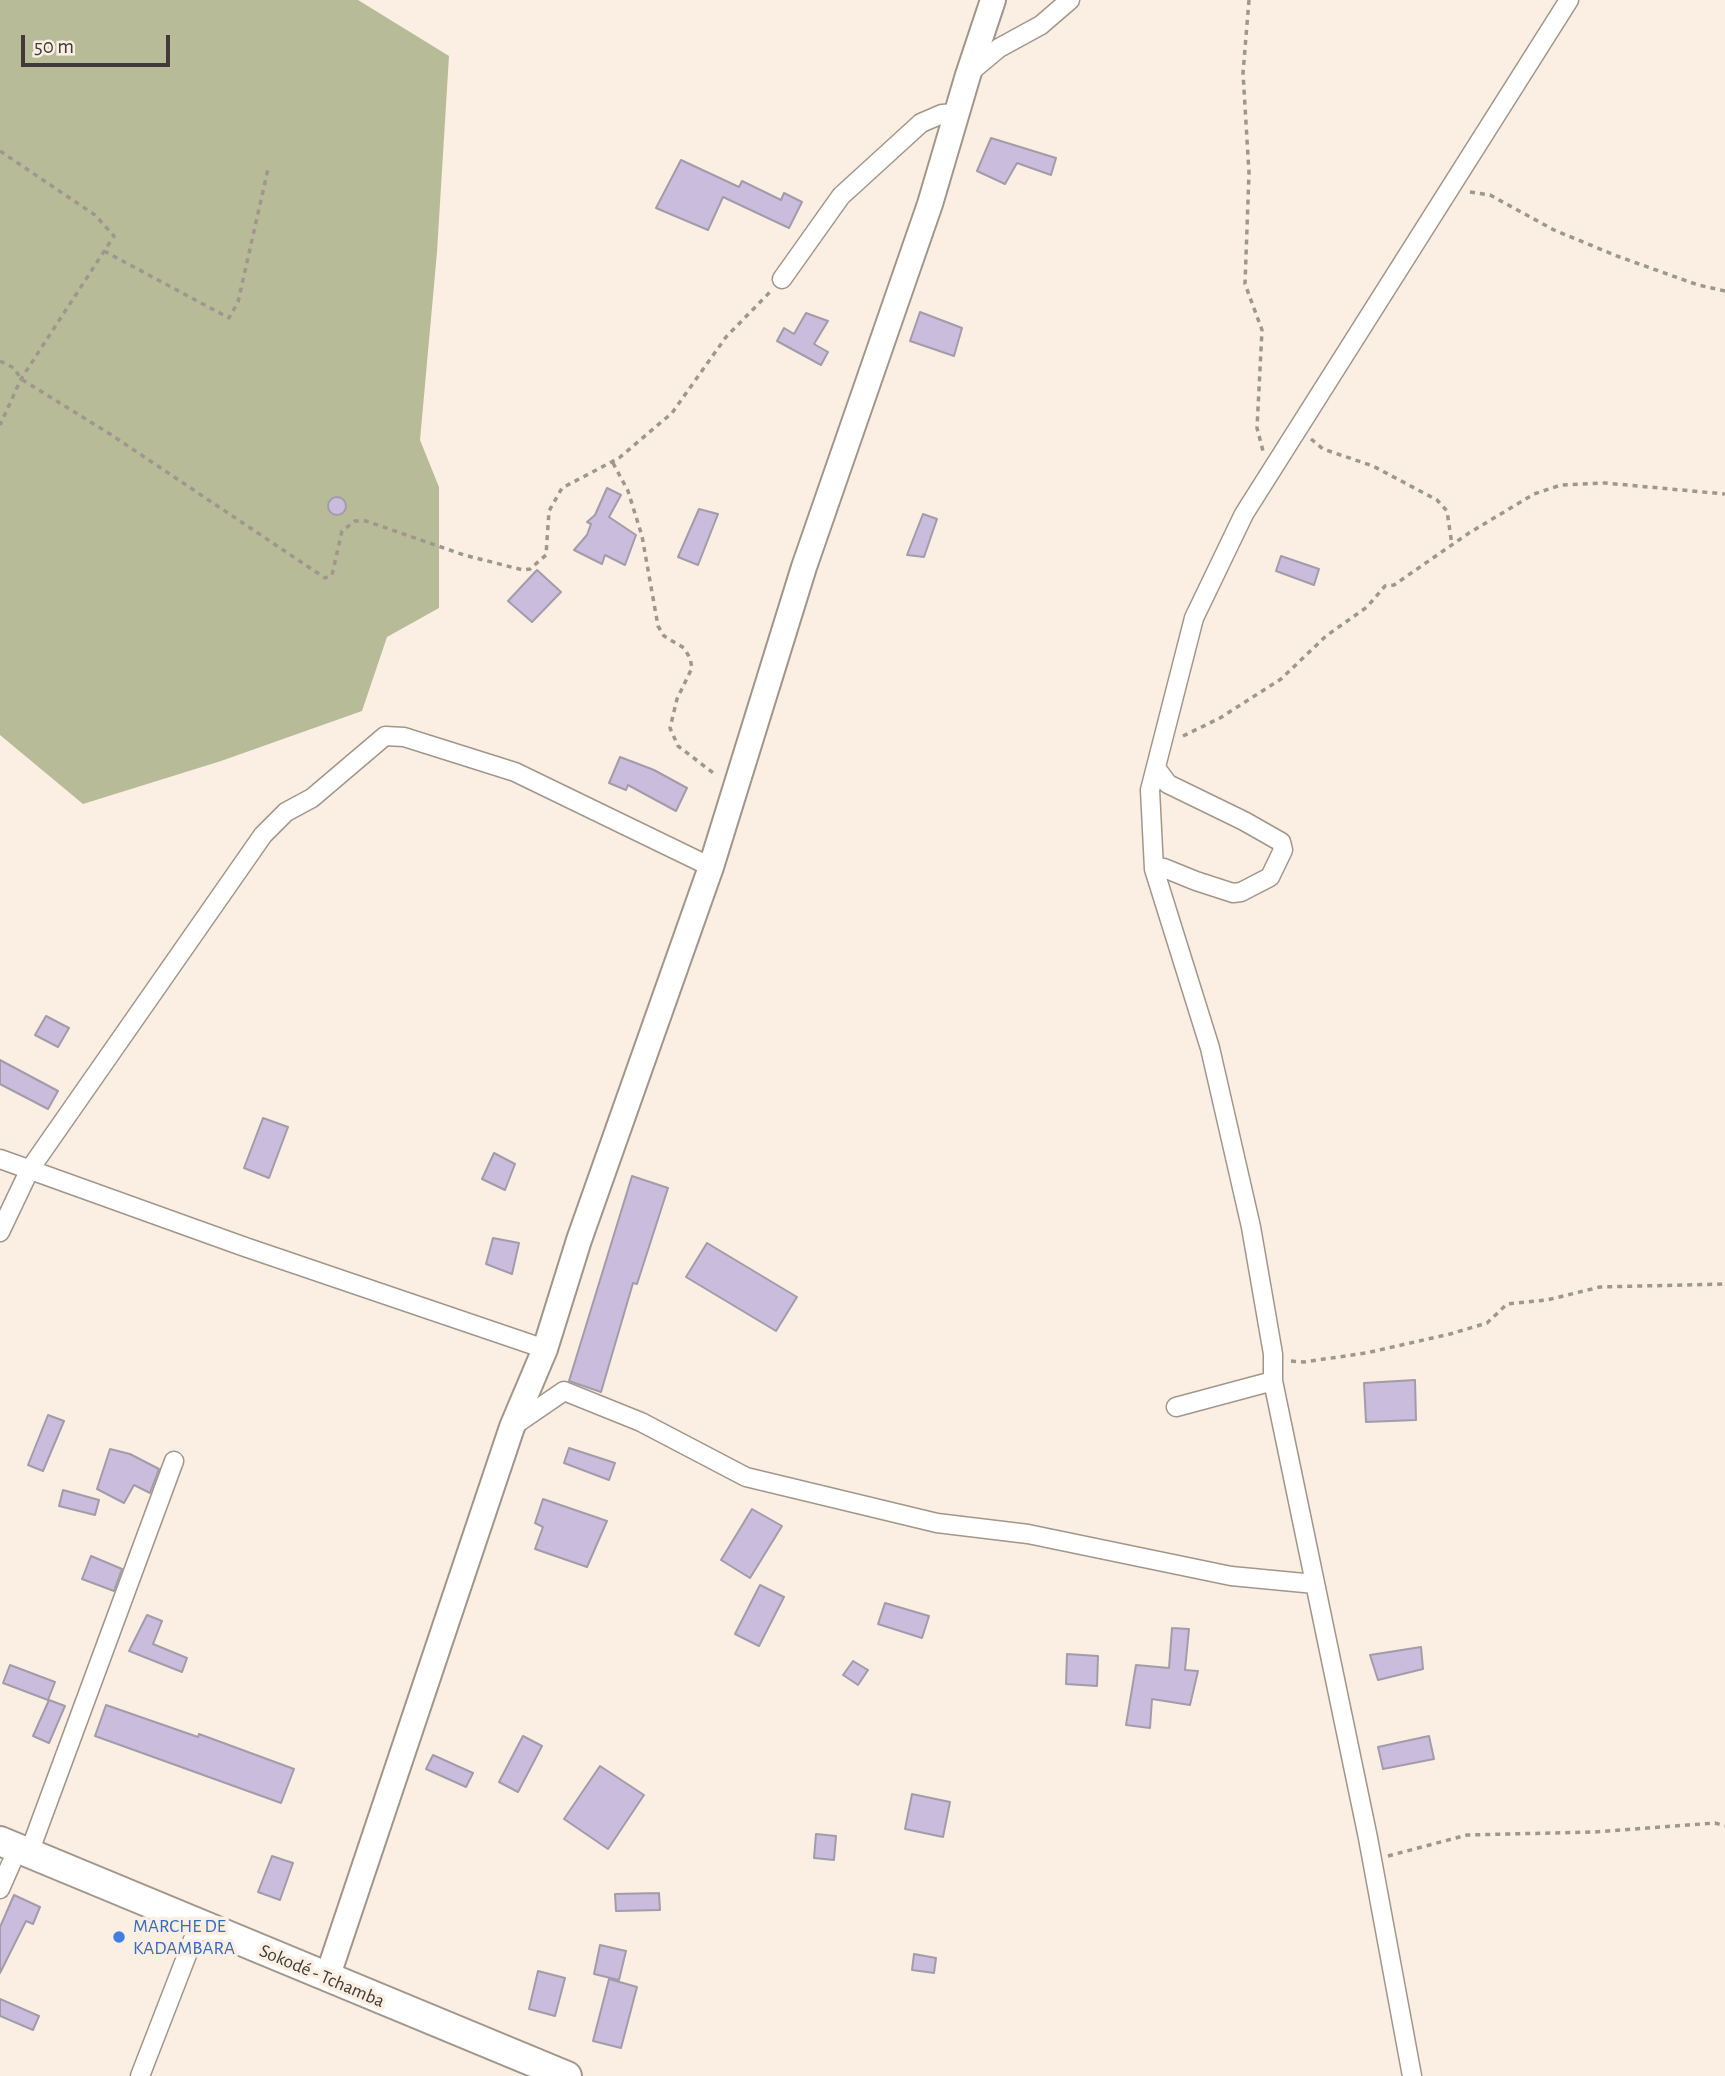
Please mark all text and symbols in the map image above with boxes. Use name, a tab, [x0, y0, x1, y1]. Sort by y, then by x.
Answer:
scale bar	[24, 21, 173, 65]
text: 50 m	[34, 36, 74, 57]
place label: MARCHE DE KADAMBARA	[133, 1915, 235, 1959]
marker: MARCHE DE KADAMBARA	[111, 1929, 127, 1945]
street label: Sokodé - Tchamba	[256, 1939, 388, 2013]

